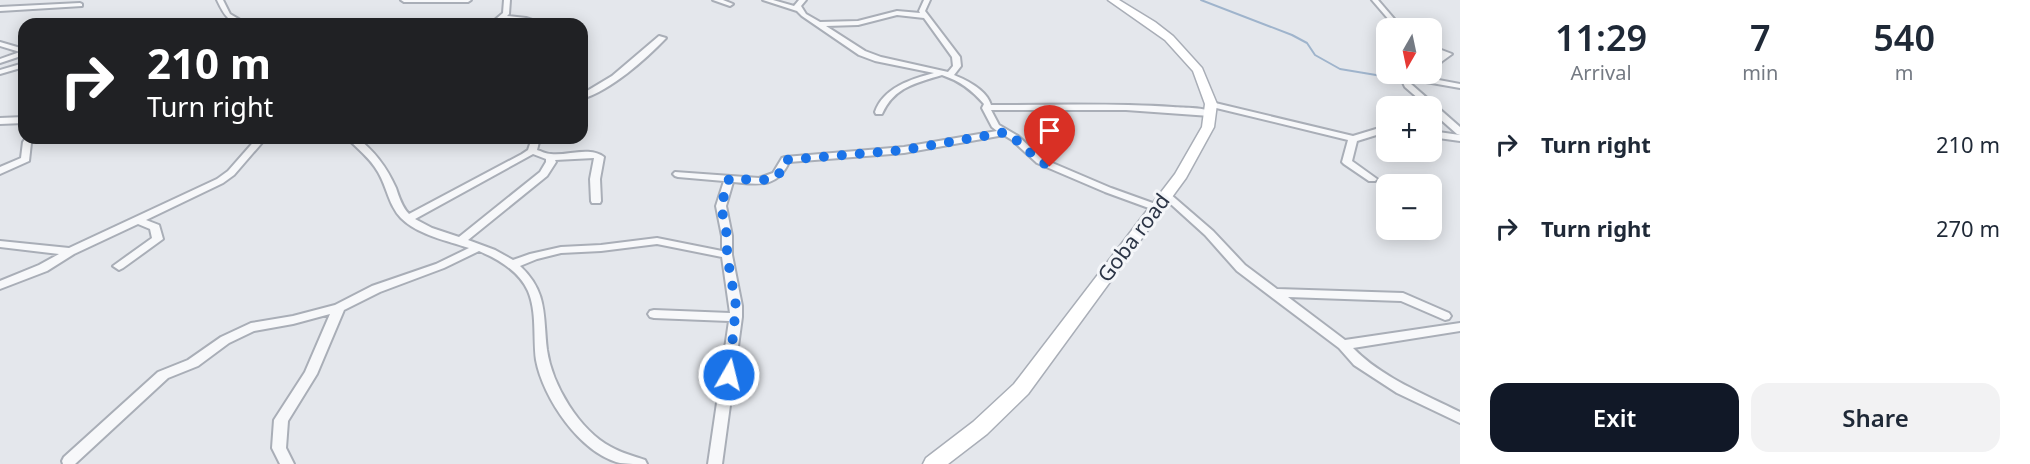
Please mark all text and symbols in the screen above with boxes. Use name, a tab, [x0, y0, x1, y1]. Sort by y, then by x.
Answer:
text: 11:29	[1555, 13, 1647, 62]
text: 7	[1750, 13, 1771, 62]
text: 540	[1873, 13, 1935, 62]
north arrow	[1376, 18, 1442, 84]
map controls	[1376, 18, 1442, 240]
text: 210 m	[147, 34, 271, 91]
icon: right	[48, 42, 126, 120]
text: Arrival	[1571, 59, 1632, 86]
text: min	[1742, 59, 1778, 86]
text: m	[1895, 59, 1914, 86]
text: Turn right	[147, 88, 273, 125]
button: +	[1376, 96, 1442, 162]
pin	[1024, 105, 1075, 167]
icon: arrive	[1033, 114, 1066, 147]
icon: right	[1490, 128, 1523, 161]
text: Turn right	[1541, 129, 1651, 159]
text: 210 m	[1936, 129, 2000, 159]
button: −	[1376, 174, 1442, 240]
street label: Goba road	[1091, 188, 1176, 287]
icon: right	[1490, 212, 1523, 245]
text: Turn right	[1541, 213, 1651, 243]
text: 270 m	[1936, 213, 2000, 243]
position arrow	[697, 343, 761, 407]
button: Exit	[1490, 383, 1739, 452]
button: Share	[1751, 383, 2000, 452]

